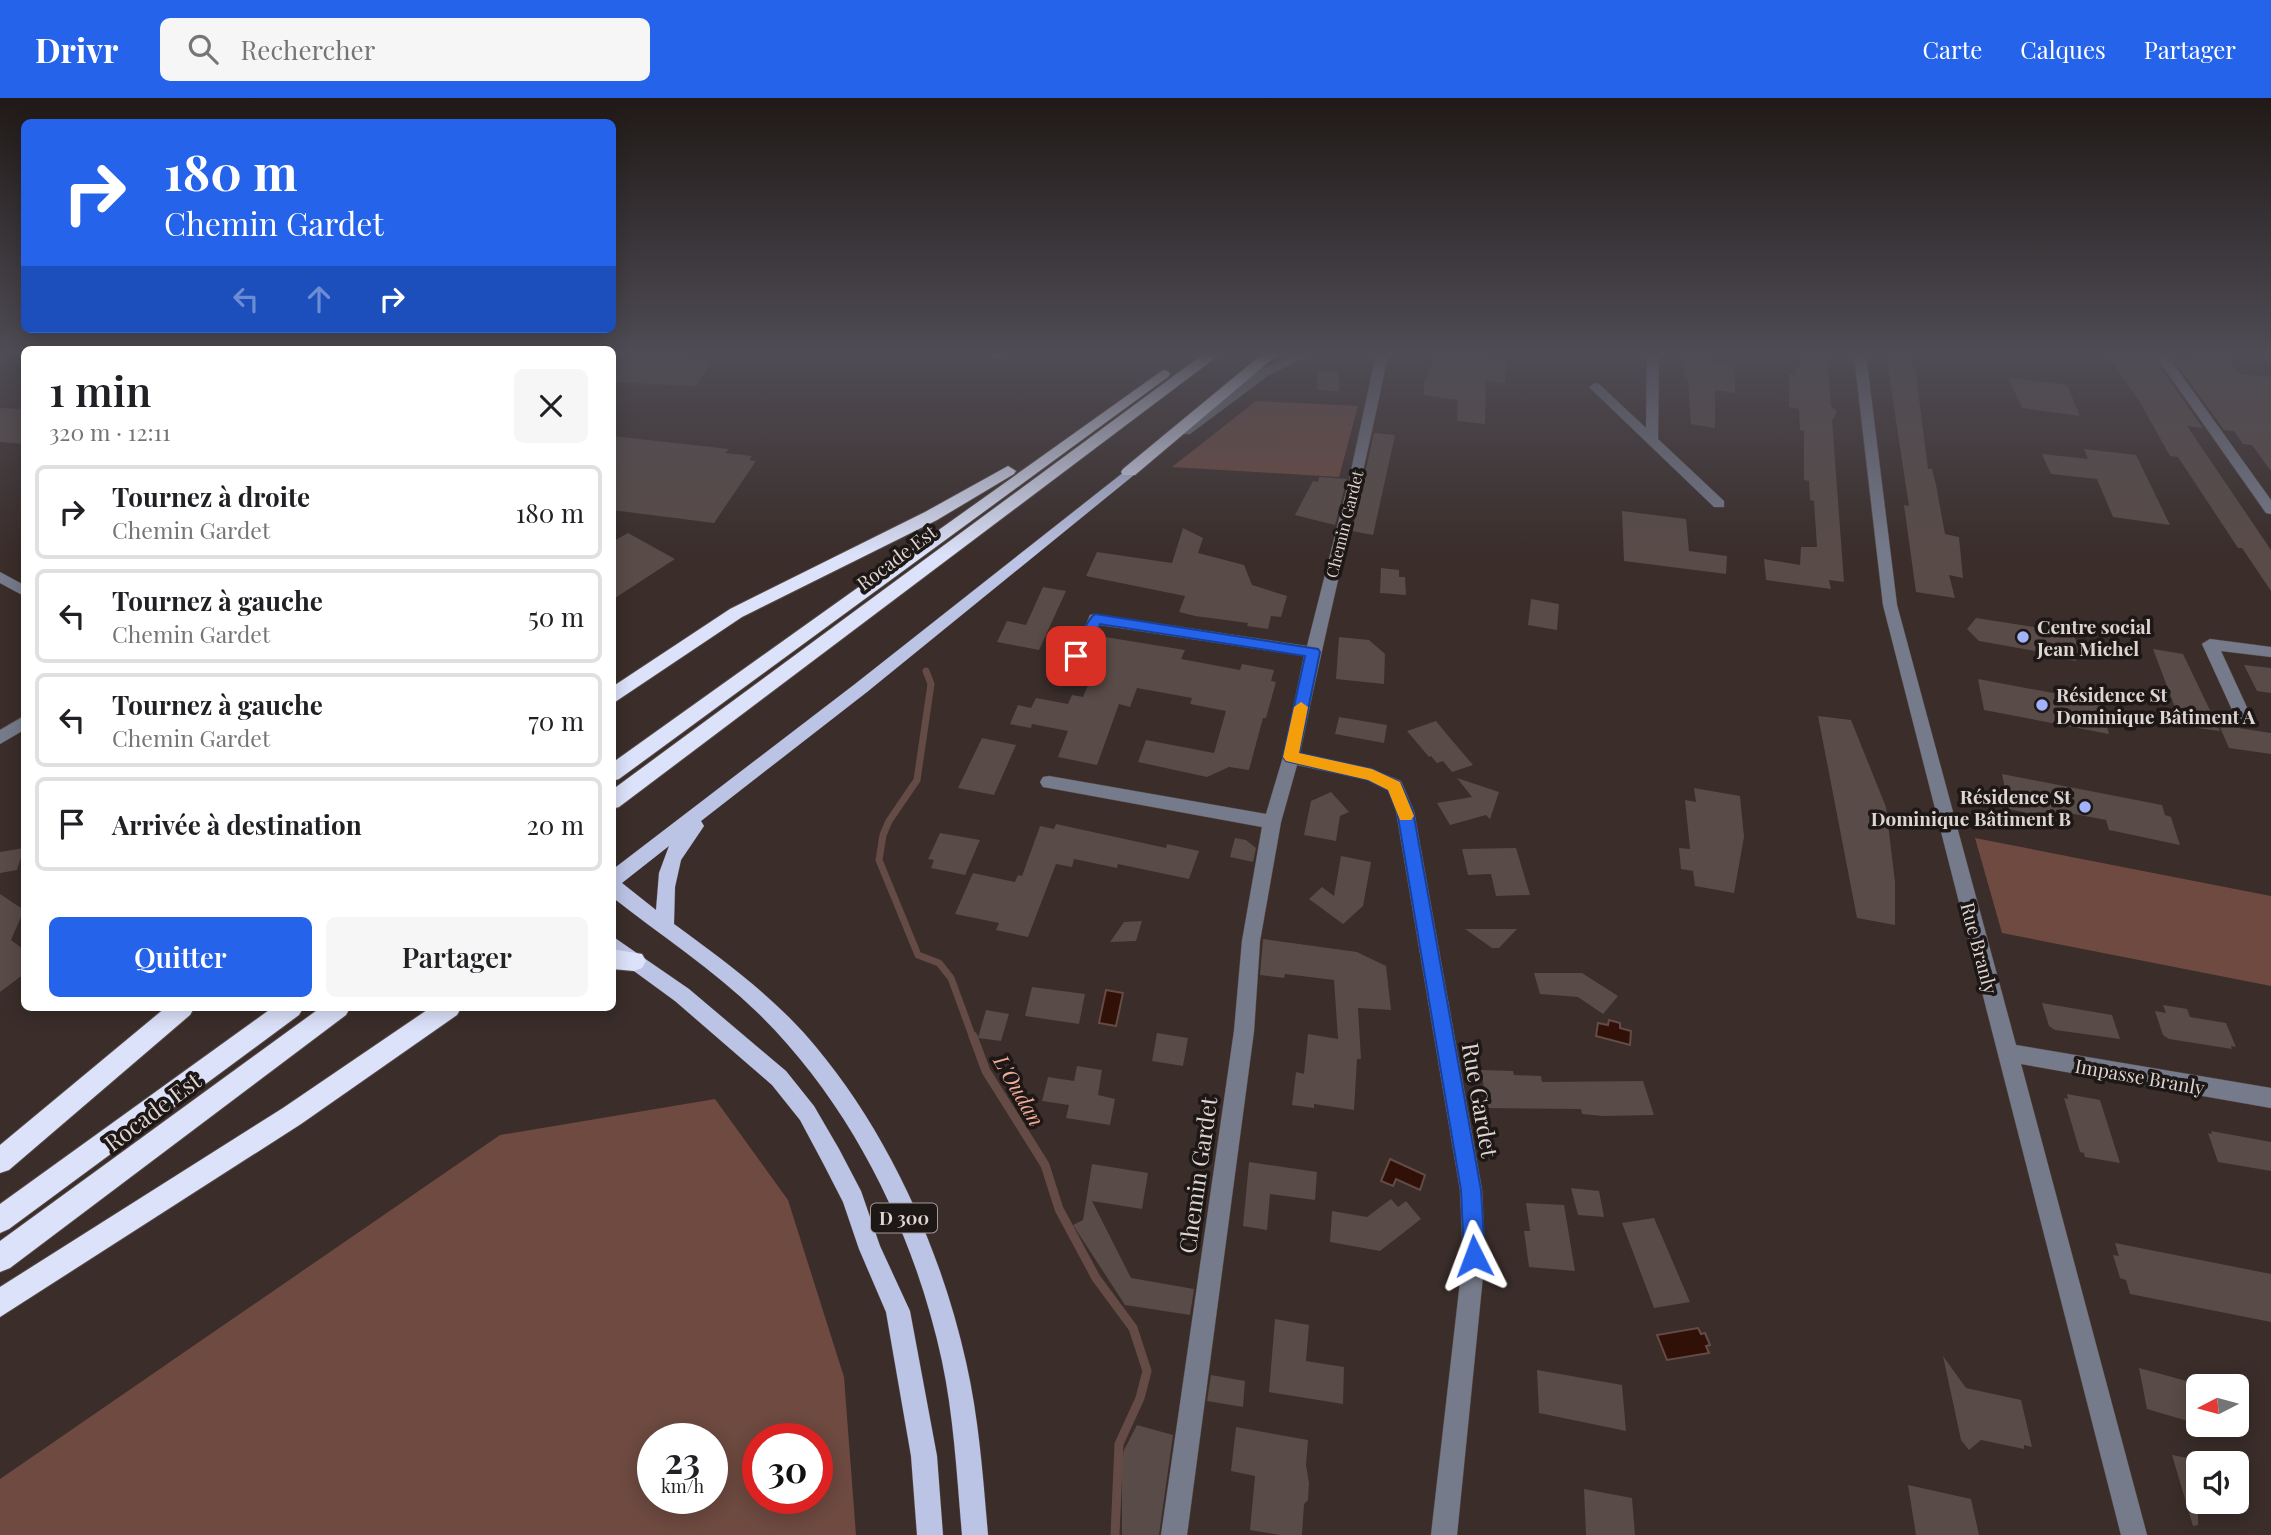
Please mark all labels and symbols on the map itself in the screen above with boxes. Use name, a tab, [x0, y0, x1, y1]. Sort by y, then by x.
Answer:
street label: Chemin Gardet	[1321, 468, 1368, 580]
street label: Rocade Est	[851, 518, 941, 596]
place label: Centre social Jean Michel	[2036, 613, 2152, 661]
pin	[1046, 626, 1106, 686]
marker: Centre social Jean Michel	[2015, 629, 2031, 645]
place label: Résidence St Dominique Bâtiment A	[2056, 681, 2256, 729]
marker: Résidence St Dominique Bâtiment A	[2034, 697, 2050, 713]
place label: Résidence St Dominique Bâtiment B	[1871, 783, 2071, 831]
marker: Résidence St Dominique Bâtiment B	[2077, 799, 2093, 815]
street label: Rue Branly	[1955, 899, 2005, 997]
street label: Rue Gardet	[1456, 1040, 1506, 1161]
water label: L'Oudan	[988, 1048, 1052, 1131]
street label: Impasse Branly	[2073, 1052, 2207, 1100]
street label: Rocade Est	[97, 1064, 207, 1157]
street label: Chemin Gardet	[1171, 1094, 1223, 1255]
road number: D 300	[871, 1204, 937, 1232]
position arrow	[1437, 1219, 1511, 1293]
north arrow	[2186, 1374, 2249, 1437]
speed limit sign: 30	[742, 1423, 833, 1514]

